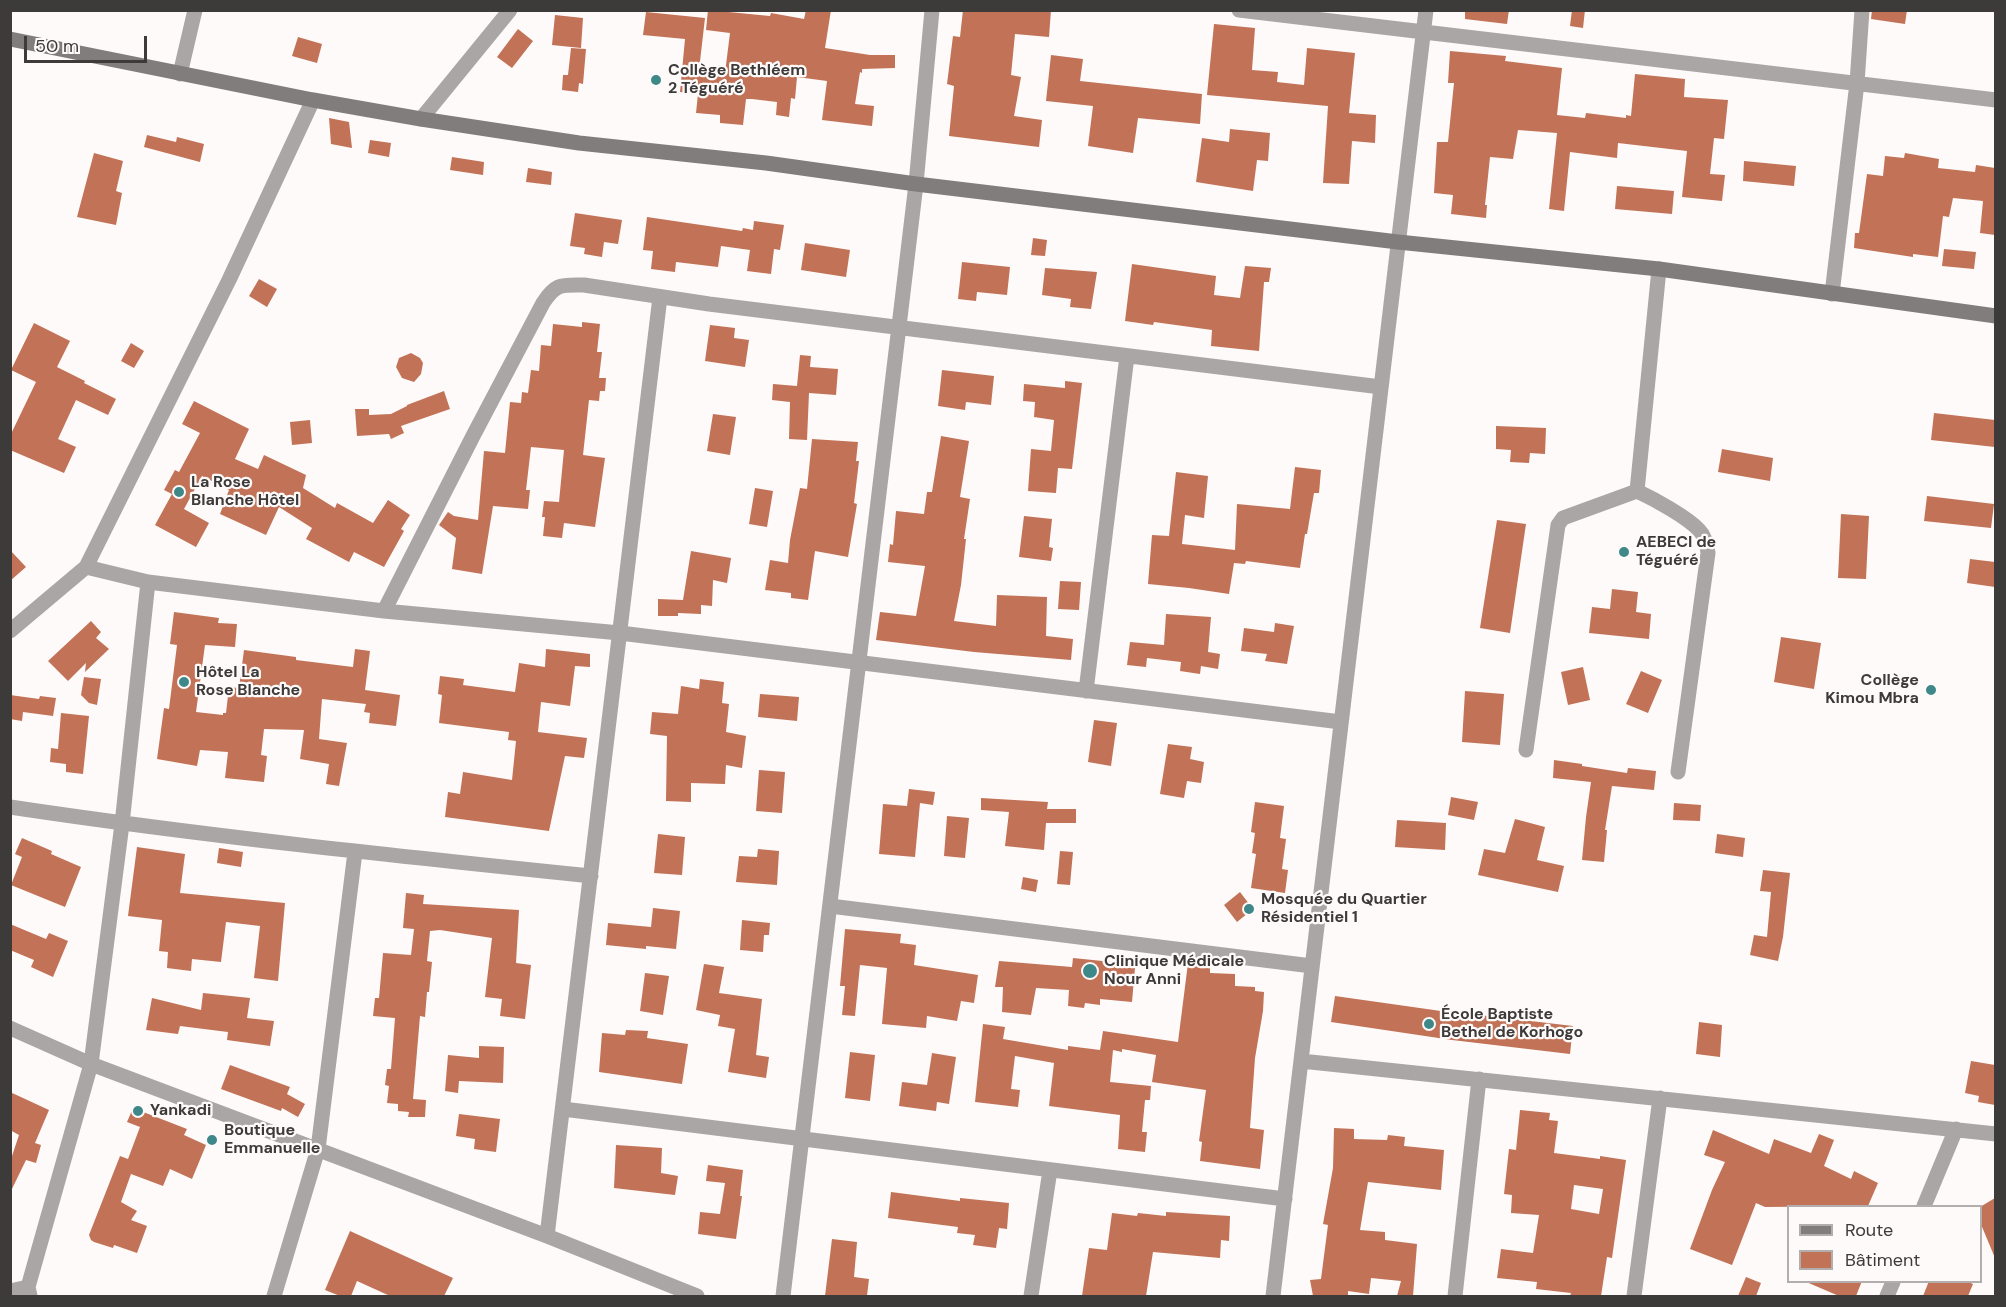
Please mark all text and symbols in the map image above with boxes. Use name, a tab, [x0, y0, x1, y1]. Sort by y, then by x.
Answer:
scale bar	[27, 24, 150, 62]
text: 50 m	[35, 34, 79, 58]
place label: Collège Bethléem 2 Téguéré	[668, 61, 805, 99]
marker: Collège Bethléem 2 Téguéré	[649, 73, 663, 87]
place label: La Rose Blanche Hôtel	[191, 473, 299, 511]
marker: La Rose Blanche Hôtel	[172, 485, 186, 499]
place label: AEBECI de Téguéré	[1636, 533, 1716, 571]
marker: AEBECI de Téguéré	[1617, 545, 1631, 559]
place label: Hôtel La Rose Blanche	[196, 663, 300, 701]
place label: Collège Kimou Mbra	[1825, 671, 1919, 709]
marker: Hôtel La Rose Blanche	[177, 675, 191, 689]
marker: Collège Kimou Mbra	[1924, 683, 1938, 697]
place label: Mosquée du Quartier Résidentiel 1	[1261, 890, 1427, 928]
marker: Mosquée du Quartier Résidentiel 1	[1242, 902, 1256, 916]
place label: Clinique Médicale Nour Anni	[1104, 952, 1244, 990]
marker: Clinique Médicale Nour Anni	[1081, 962, 1099, 980]
place label: École Baptiste Bethel de Korhogo	[1441, 1005, 1583, 1043]
marker: École Baptiste Bethel de Korhogo	[1422, 1017, 1436, 1031]
place label: Yankadi	[150, 1101, 211, 1121]
marker: Yankadi	[131, 1104, 145, 1118]
place label: Boutique Emmanuelle	[224, 1121, 320, 1159]
marker: Boutique Emmanuelle	[205, 1133, 219, 1147]
legend	[1787, 1205, 1982, 1283]
text: Route	[1845, 1218, 1893, 1242]
text: Bâtiment	[1845, 1248, 1920, 1272]

